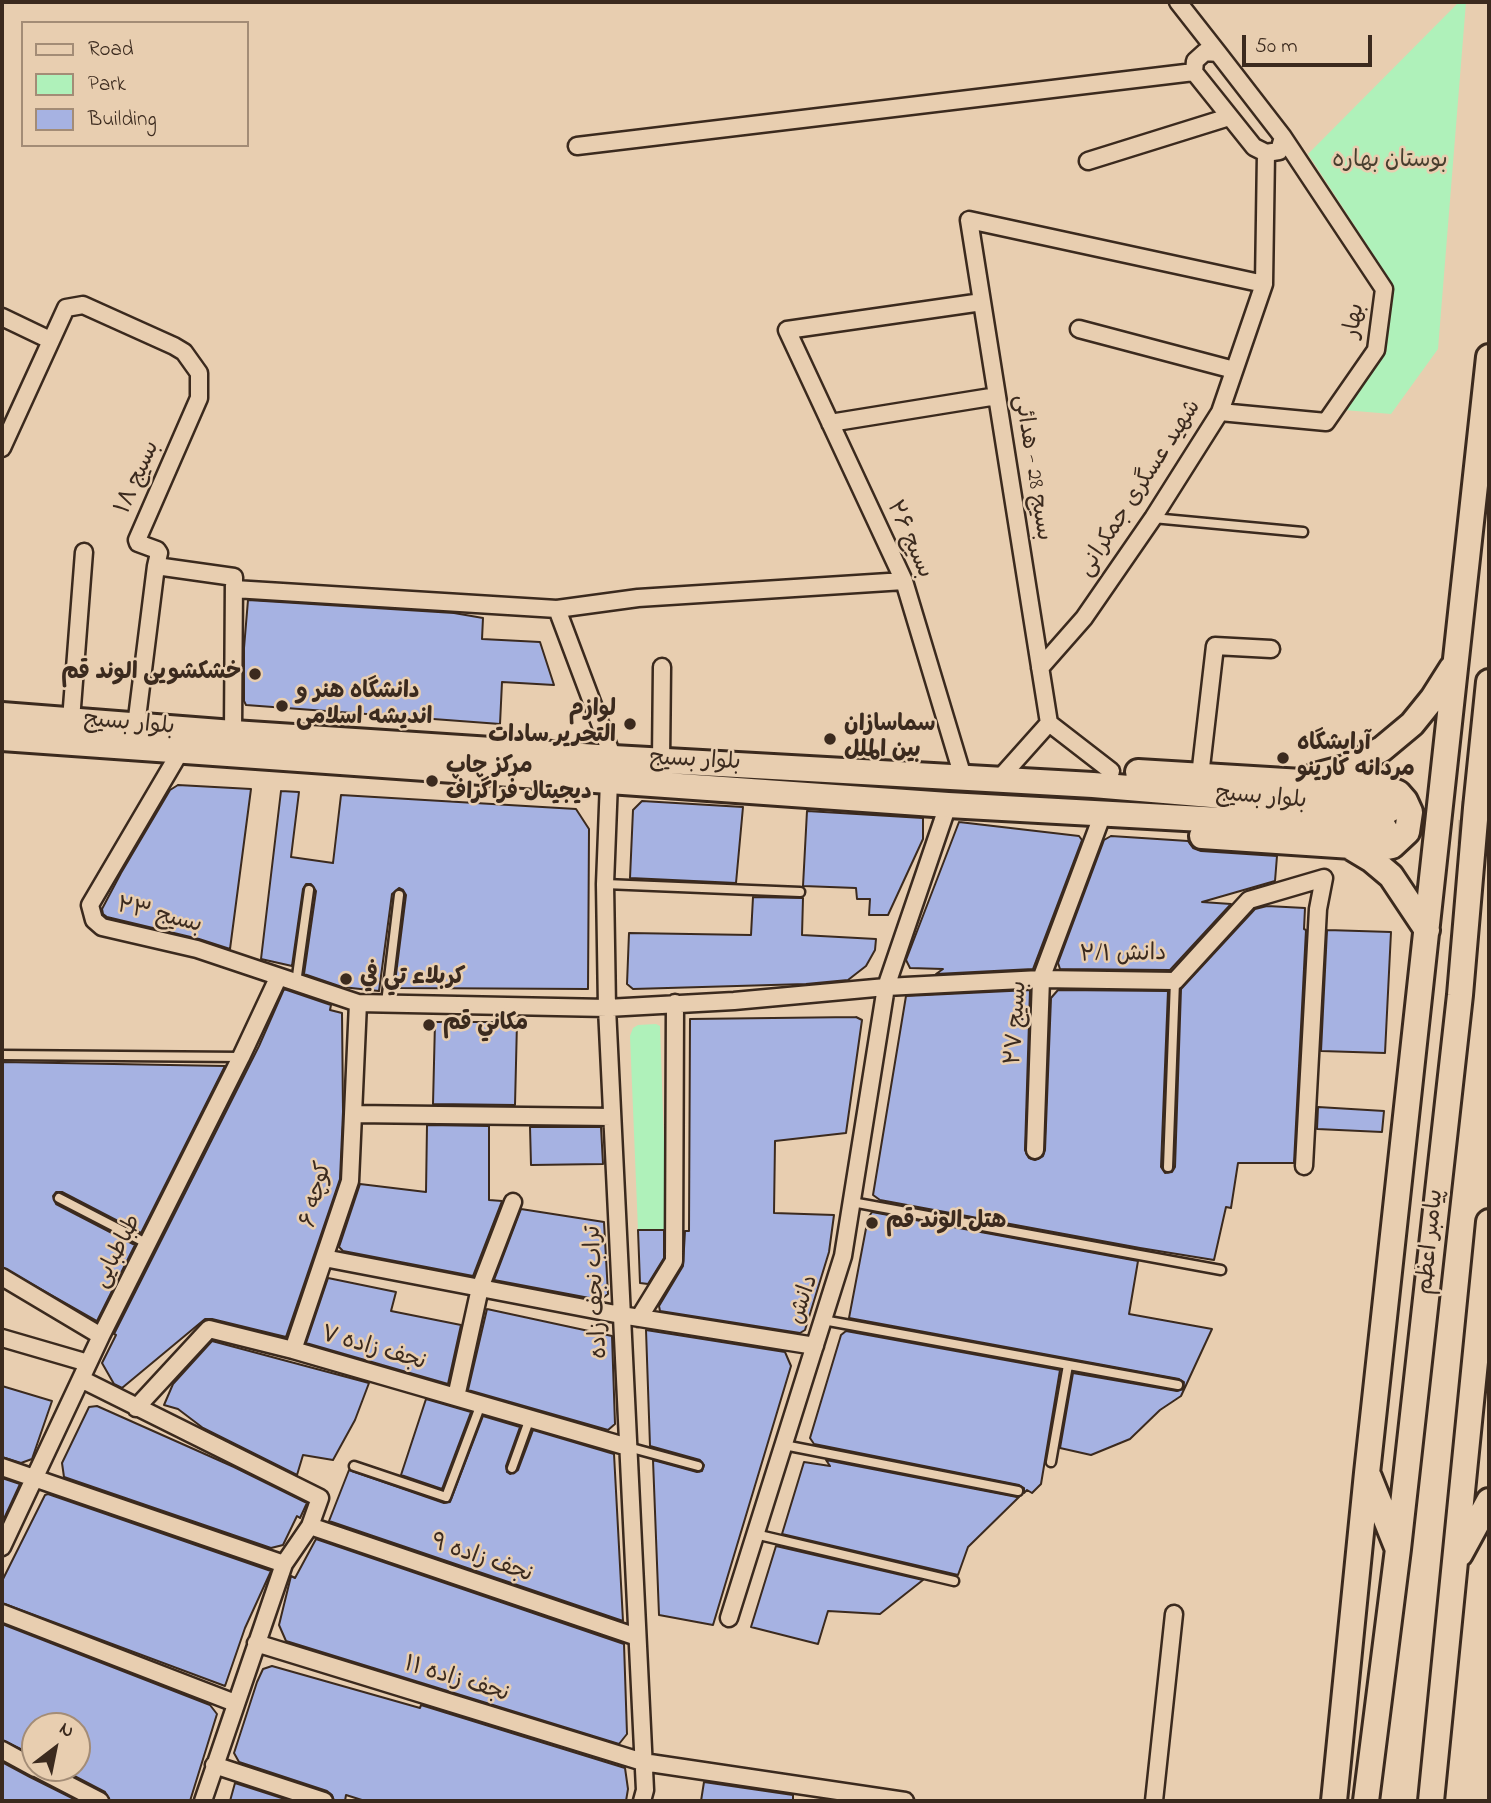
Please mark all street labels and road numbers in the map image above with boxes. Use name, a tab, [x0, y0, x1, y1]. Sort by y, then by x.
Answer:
street label: بهار	[1340, 302, 1372, 340]
street label: بسیج 28 - هدائی	[1006, 393, 1056, 543]
street label: شهید عسگری جمکرانی	[1074, 395, 1208, 583]
street label: بسیج ۱۸	[111, 437, 167, 519]
street label: بسیج ۲۶	[879, 497, 937, 583]
street label: بلوار بسیج	[82, 707, 176, 743]
street label: بلوار بسیج	[649, 746, 741, 778]
street label: بلوار بسیج	[1214, 781, 1308, 817]
street label: بسیج ۲۳	[113, 893, 205, 941]
street label: دانش ۲/۱	[1079, 941, 1167, 971]
street label: بسیج ۲۷	[1001, 980, 1035, 1066]
street label: کوچه ۶	[296, 1159, 340, 1231]
street label: پیامبر اعظم	[1413, 1188, 1451, 1296]
street label: طباطبایی	[89, 1211, 149, 1293]
street label: تراب نجف زاده	[581, 1225, 615, 1359]
street label: دانش	[784, 1272, 826, 1328]
street label: نجف زاده ۷	[317, 1322, 429, 1378]
street label: نجف زاده ۹	[426, 1530, 536, 1590]
street label: نجف زاده ۱۱	[400, 1652, 512, 1710]

